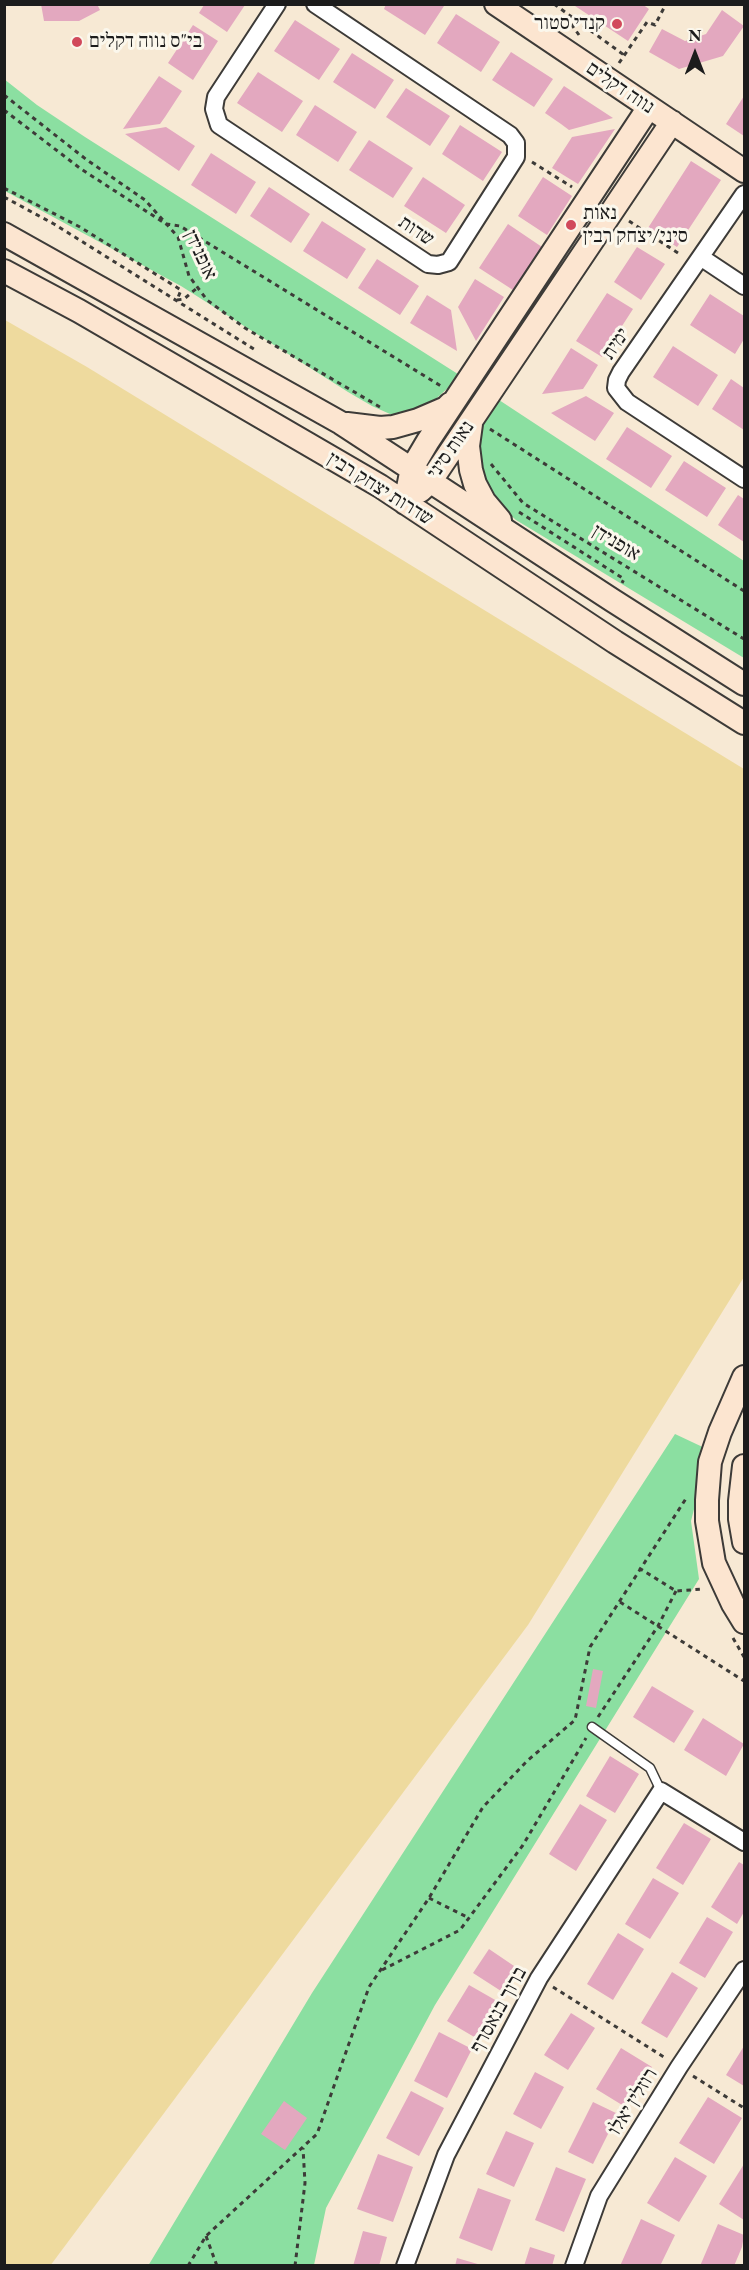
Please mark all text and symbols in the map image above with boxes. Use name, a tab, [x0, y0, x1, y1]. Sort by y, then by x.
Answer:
place label: קנדי סטור	[534, 12, 605, 36]
marker: קנדי סטור	[610, 17, 624, 31]
north arrow	[665, 24, 725, 84]
text: N	[689, 25, 701, 46]
place label: בי"ס נווה דקלים	[89, 30, 202, 54]
marker: בי"ס נווה דקלים	[70, 35, 84, 49]
street label: נווה דקלים	[581, 56, 659, 120]
place label: נאות סיני/יצחק רבין	[583, 202, 688, 249]
street label: שדות	[394, 210, 438, 252]
marker: נאות סיני/יצחק רבין	[564, 218, 578, 232]
street label: אופנידן	[178, 226, 222, 284]
street label: ימית	[597, 324, 635, 364]
street label: נאות סיני	[422, 416, 480, 484]
street label: שדרות יצחק רבין	[323, 447, 437, 531]
street label: אופנידן	[588, 519, 644, 567]
street label: ברוך בנאסרף	[466, 1963, 532, 2057]
street label: רוזלין יאלו	[603, 2064, 663, 2140]

